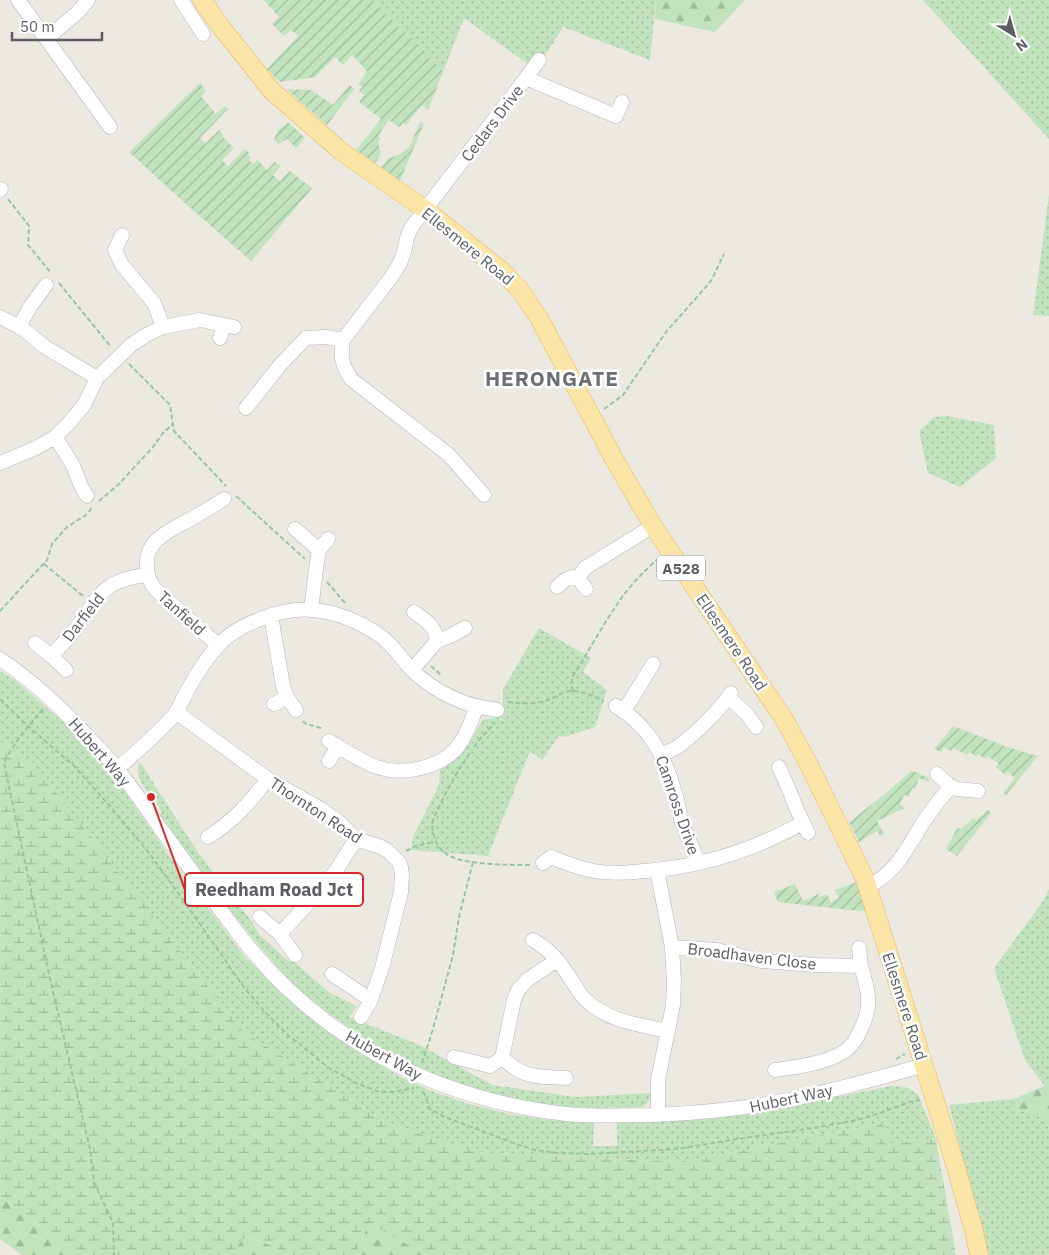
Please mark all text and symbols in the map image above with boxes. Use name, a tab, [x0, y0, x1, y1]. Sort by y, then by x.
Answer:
scale bar	[12, 10, 102, 42]
north arrow	[989, 10, 1039, 60]
text: 50 m	[20, 17, 55, 36]
text: N	[1012, 35, 1031, 56]
street label: Cedars Drive	[457, 80, 528, 165]
street label: Ellesmere Road	[418, 203, 518, 289]
district label: HERONGATE	[485, 364, 619, 392]
road number: A528	[657, 556, 705, 580]
street label: Tanfield	[154, 586, 210, 640]
street label: Darfield	[58, 588, 108, 646]
street label: Ellesmere Road	[692, 590, 772, 694]
street label: Hubert Way	[65, 714, 135, 790]
street label: Camross Drive	[652, 753, 704, 857]
street label: Thornton Road	[266, 773, 366, 847]
callout: Reedham Road Jct	[185, 873, 363, 906]
text: Reedham Road Jct	[195, 878, 353, 901]
street label: Broadhaven Close	[686, 938, 818, 974]
street label: Ellesmere Road	[878, 949, 932, 1063]
street label: Hubert Way	[342, 1026, 426, 1084]
street label: Hubert Way	[748, 1079, 834, 1117]

